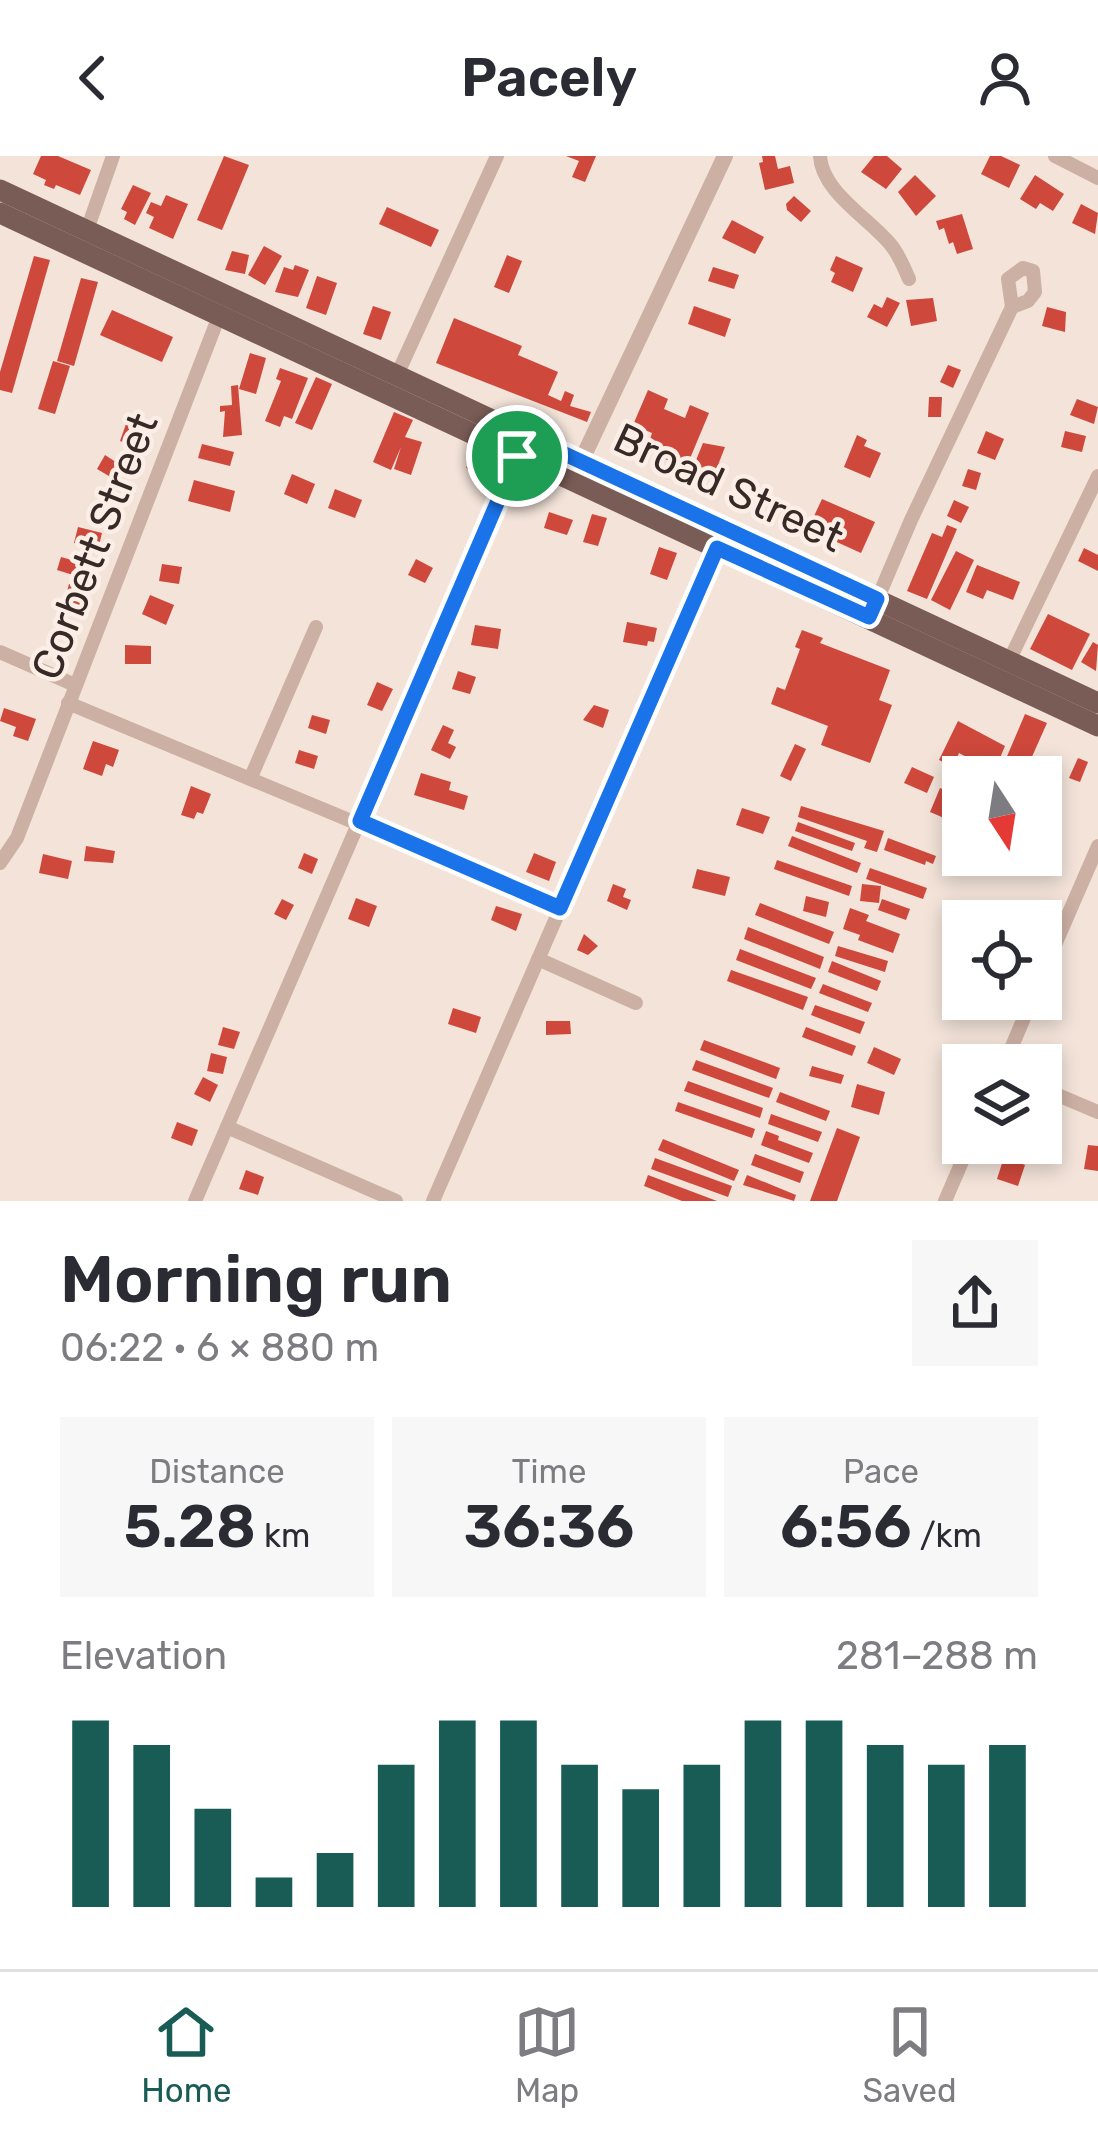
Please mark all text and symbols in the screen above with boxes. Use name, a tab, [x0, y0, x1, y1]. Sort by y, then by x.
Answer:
icon: back	[60, 45, 126, 111]
icon: person	[972, 45, 1038, 111]
text: Pacely	[461, 46, 637, 110]
pin	[466, 405, 568, 507]
street label: Corbett Street	[21, 406, 169, 686]
street label: Broad Street	[606, 413, 851, 563]
icon: arrive	[484, 423, 550, 489]
north arrow	[942, 756, 1062, 876]
map controls	[942, 756, 1062, 1164]
button: locate	[942, 900, 1062, 1020]
button: layers	[942, 1044, 1062, 1164]
text: Morning run	[60, 1240, 452, 1319]
button: share	[912, 1240, 1038, 1366]
text: 06:22 · 6 × 880 m	[60, 1325, 379, 1371]
text: Distance	[149, 1452, 285, 1491]
text: Time	[512, 1452, 586, 1491]
text: Pace	[843, 1452, 919, 1491]
text: 5.28	[124, 1491, 256, 1562]
text: 36:36	[464, 1491, 634, 1562]
text: 6:56	[780, 1491, 912, 1562]
text: km	[256, 1516, 310, 1555]
text: /km	[912, 1516, 982, 1555]
text: Elevation	[60, 1633, 227, 1679]
text: 281–288 m	[836, 1633, 1038, 1679]
tab: Home	[141, 1999, 232, 2110]
tab: Map	[514, 1999, 580, 2110]
tab: Saved	[863, 1999, 957, 2110]

